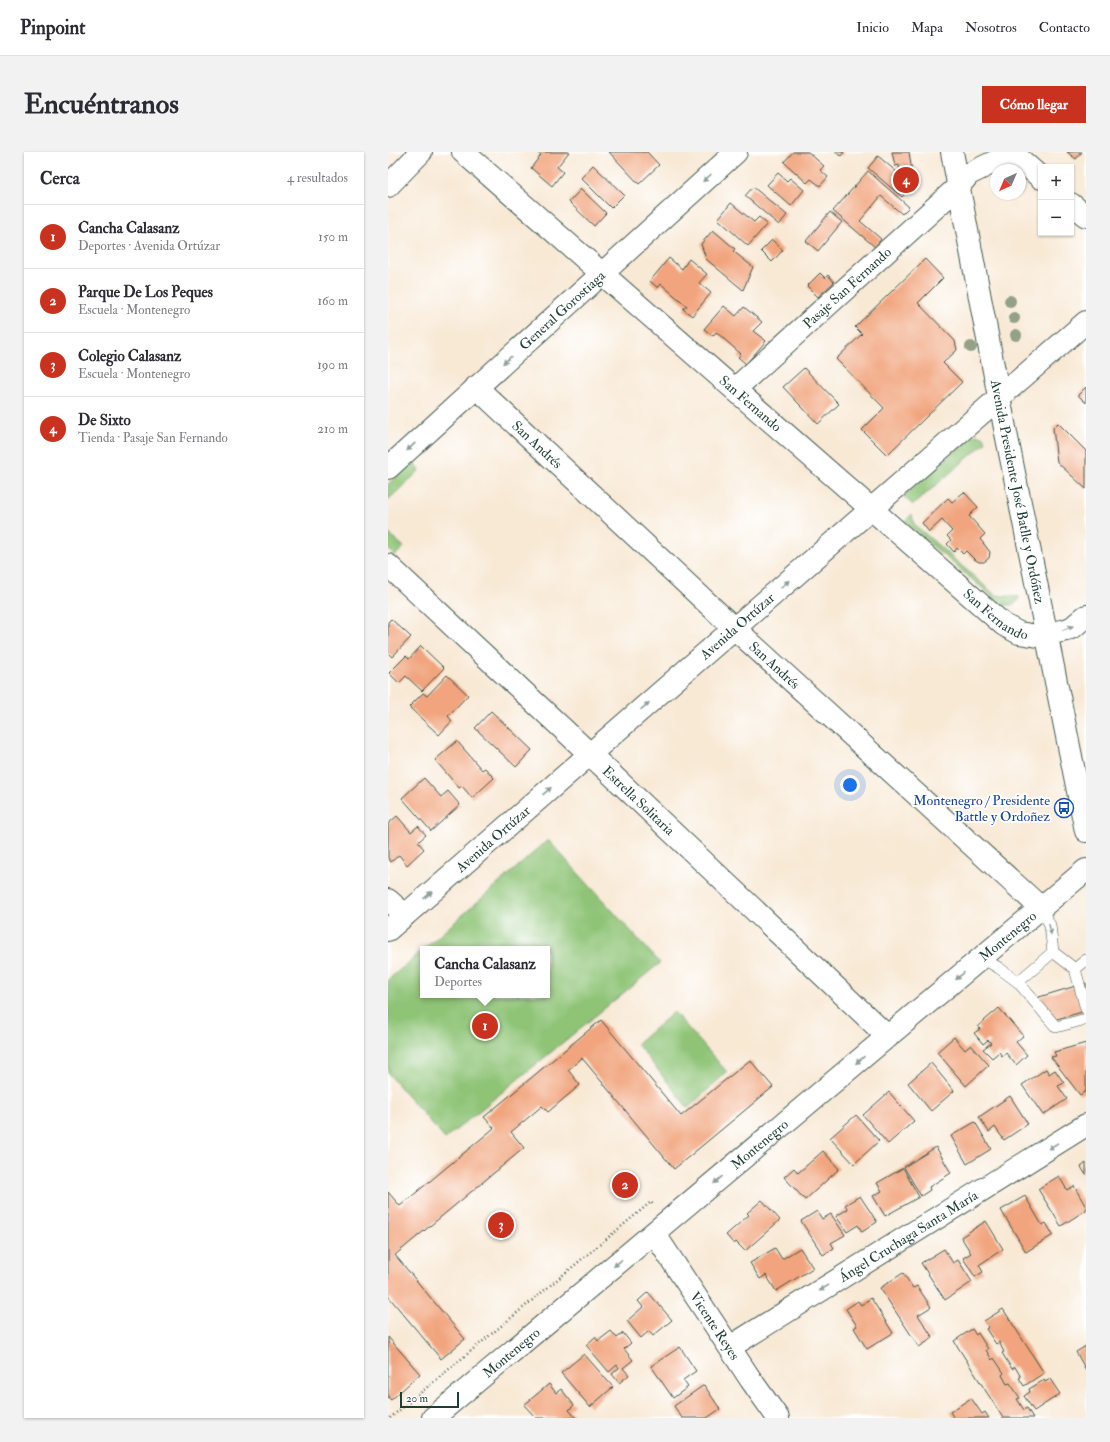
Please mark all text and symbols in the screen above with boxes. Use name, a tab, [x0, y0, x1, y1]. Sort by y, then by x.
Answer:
text: Pinpoint	[20, 16, 85, 40]
text: Inicio	[856, 19, 889, 36]
text: Mapa	[911, 19, 943, 36]
text: Nosotros	[965, 19, 1017, 36]
text: Contacto	[1039, 19, 1090, 36]
button: Cómo llegar	[982, 86, 1086, 123]
text: Encuéntranos	[24, 87, 179, 122]
north arrow	[990, 164, 1026, 200]
map controls	[1038, 164, 1074, 236]
button: +	[1038, 164, 1074, 200]
pin: 4	[893, 165, 919, 195]
text: Cerca	[40, 168, 80, 189]
text: 4 resultados	[287, 170, 348, 186]
one-way arrow	[702, 174, 712, 183]
button: −	[1038, 200, 1074, 236]
text: Cancha Calasanz	[78, 219, 179, 238]
text: 1	[51, 229, 55, 245]
text: 150 m	[318, 229, 348, 245]
text: Deportes · Avenida Ortúzar	[78, 238, 220, 254]
street label: Pasaje San Fernando	[799, 243, 895, 332]
street label: General Gorostiaga	[515, 267, 609, 353]
text: Parque De Los Peques	[78, 283, 213, 302]
text: 2	[50, 293, 56, 309]
text: 160 m	[317, 293, 348, 309]
text: Escuela · Montenegro	[78, 302, 190, 318]
text: Colegio Calasanz	[78, 347, 181, 366]
one-way arrow	[501, 355, 512, 364]
text: 3	[51, 357, 56, 373]
text: 190 m	[317, 357, 348, 373]
text: Escuela · Montenegro	[78, 366, 190, 382]
street label: San Fernando	[716, 372, 785, 435]
street label: Avenida Presidente José Batlle y Ordóñez	[987, 377, 1049, 605]
text: De Sixto	[78, 411, 131, 430]
street label: San Andrés	[509, 417, 566, 472]
text: 4	[49, 421, 57, 437]
text: 210 m	[317, 421, 348, 437]
text: Tienda · Pasaje San Fernando	[78, 430, 228, 446]
one-way arrow	[406, 443, 416, 452]
one-way arrow	[780, 579, 791, 588]
street label: San Fernando	[960, 585, 1029, 643]
street label: Avenida Ortúzar	[696, 588, 778, 664]
one-way arrow	[1063, 625, 1074, 631]
street label: San Andrés	[746, 638, 804, 693]
one-way arrow	[640, 701, 650, 711]
street label: Estrella Solitaria	[599, 762, 679, 839]
your location	[840, 775, 860, 795]
one-way arrow	[542, 787, 552, 796]
place label: Montenegro / Presidente Battle y Ordoñez	[913, 792, 1050, 826]
bus stop icon: Montenegro / Presidente Battle y Ordoñez	[1053, 797, 1075, 819]
street label: Avenida Ortúzar	[451, 801, 534, 876]
one-way arrow	[423, 890, 433, 900]
street label: Montenegro	[975, 907, 1040, 965]
one-way arrow	[1047, 923, 1053, 935]
popup	[420, 946, 550, 998]
text: Cancha Calasanz	[434, 955, 536, 974]
one-way arrow	[954, 972, 965, 981]
text: Deportes	[434, 974, 482, 990]
pin: 1	[472, 1011, 498, 1041]
one-way arrow	[855, 1056, 865, 1065]
street label: Montenegro	[727, 1115, 792, 1173]
one-way arrow	[1047, 1142, 1059, 1149]
pin: 2	[612, 1170, 638, 1200]
one-way arrow	[712, 1175, 723, 1184]
street label: Ángel Cruchaga Santa María	[835, 1186, 981, 1286]
pin: 3	[488, 1210, 514, 1240]
one-way arrow	[613, 1259, 623, 1268]
one-way arrow	[818, 1285, 830, 1292]
street label: Vicente Reyes	[687, 1288, 744, 1363]
street label: Montenegro	[479, 1323, 543, 1381]
scale bar	[400, 1390, 459, 1409]
text: 20 m	[406, 1392, 428, 1405]

